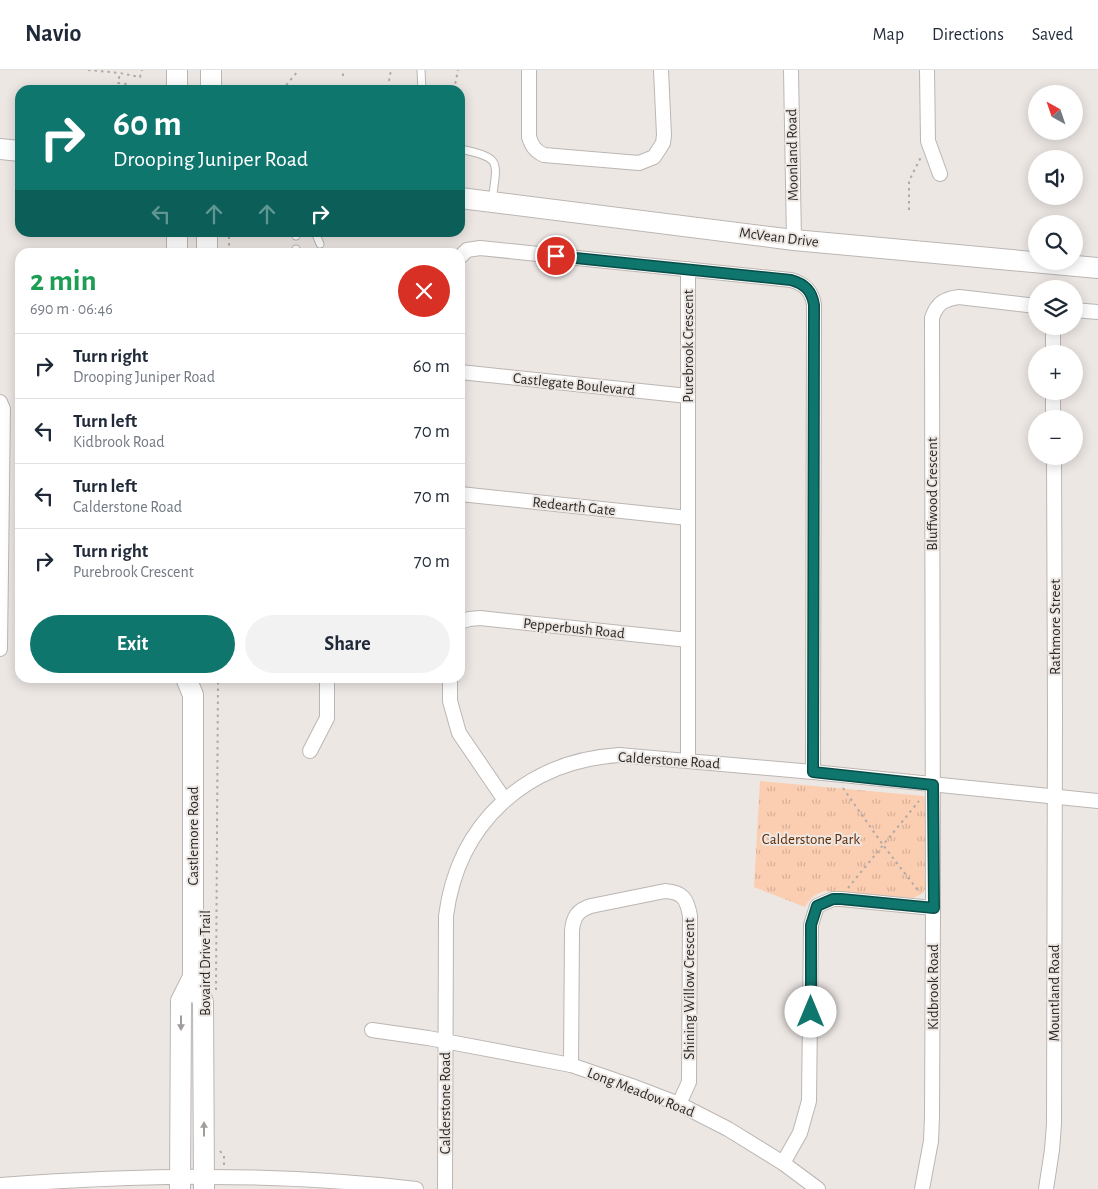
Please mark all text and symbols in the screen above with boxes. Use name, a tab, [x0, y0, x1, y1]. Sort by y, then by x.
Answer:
text: Navio	[25, 22, 81, 46]
text: Map	[873, 26, 904, 44]
text: Directions	[932, 26, 1004, 44]
text: Saved	[1032, 26, 1073, 44]
north arrow	[1028, 85, 1082, 140]
map controls	[1028, 85, 1083, 465]
icon: right	[30, 105, 95, 170]
text: 60 m	[113, 107, 182, 142]
street label: Moonland Road	[784, 109, 801, 201]
text: Drooping Juniper Road	[113, 148, 308, 170]
button: sound	[1028, 150, 1083, 205]
icon: left	[147, 200, 175, 228]
icon: ahead	[200, 200, 228, 228]
icon: ahead	[253, 200, 281, 228]
icon: right	[306, 200, 334, 228]
button: search	[1028, 215, 1083, 270]
street label: McVean Drive	[738, 225, 820, 250]
pin	[535, 235, 577, 277]
icon: arrive	[542, 242, 570, 270]
button: close	[398, 265, 450, 317]
text: 2 min	[30, 266, 97, 296]
button: layers	[1028, 280, 1083, 335]
street label: Purebrook Crescent	[681, 289, 696, 403]
text: 690 m · 06:46	[30, 301, 113, 317]
button: +	[1028, 345, 1083, 400]
text: Turn right	[73, 347, 148, 366]
icon: right	[30, 352, 58, 380]
text: 60 m	[413, 357, 450, 376]
text: Drooping Juniper Road	[73, 369, 215, 385]
street label: Castlegate Boulevard	[512, 371, 636, 398]
button: −	[1028, 410, 1083, 465]
text: Turn left	[73, 412, 137, 431]
icon: left	[30, 417, 58, 445]
text: 70 m	[414, 422, 450, 441]
text: Kidbrook Road	[73, 434, 165, 450]
street label: Bluffwood Crescent	[925, 437, 940, 551]
text: Turn left	[73, 477, 137, 496]
icon: left	[30, 482, 58, 510]
text: 70 m	[414, 487, 450, 506]
street label: Redearth Gate	[532, 495, 616, 518]
text: Calderstone Road	[73, 499, 182, 515]
text: Turn right	[73, 542, 148, 561]
icon: right	[30, 547, 58, 575]
text: 70 m	[414, 552, 450, 571]
text: Purebrook Crescent	[73, 564, 194, 580]
street label: Rathmore Street	[1048, 579, 1063, 675]
button: Exit	[30, 615, 235, 673]
button: Share	[245, 615, 450, 673]
street label: Pepperbush Road	[522, 616, 626, 641]
street label: Calderstone Road	[617, 749, 721, 772]
street label: Castlemore Road	[186, 786, 201, 885]
park label: Calderstone Park	[762, 832, 860, 847]
street label: Bovaird Drive Trail	[198, 910, 213, 1016]
street label: Shining Willow Crescent	[682, 918, 697, 1060]
street label: Kidbrook Road	[926, 944, 941, 1030]
street label: Mountland Road	[1047, 944, 1062, 1042]
position arrow	[784, 985, 836, 1037]
one-way arrow	[177, 1015, 185, 1031]
street label: Calderstone Road	[438, 1052, 453, 1154]
street label: Long Meadow Road	[585, 1065, 697, 1120]
one-way arrow	[200, 1120, 208, 1136]

